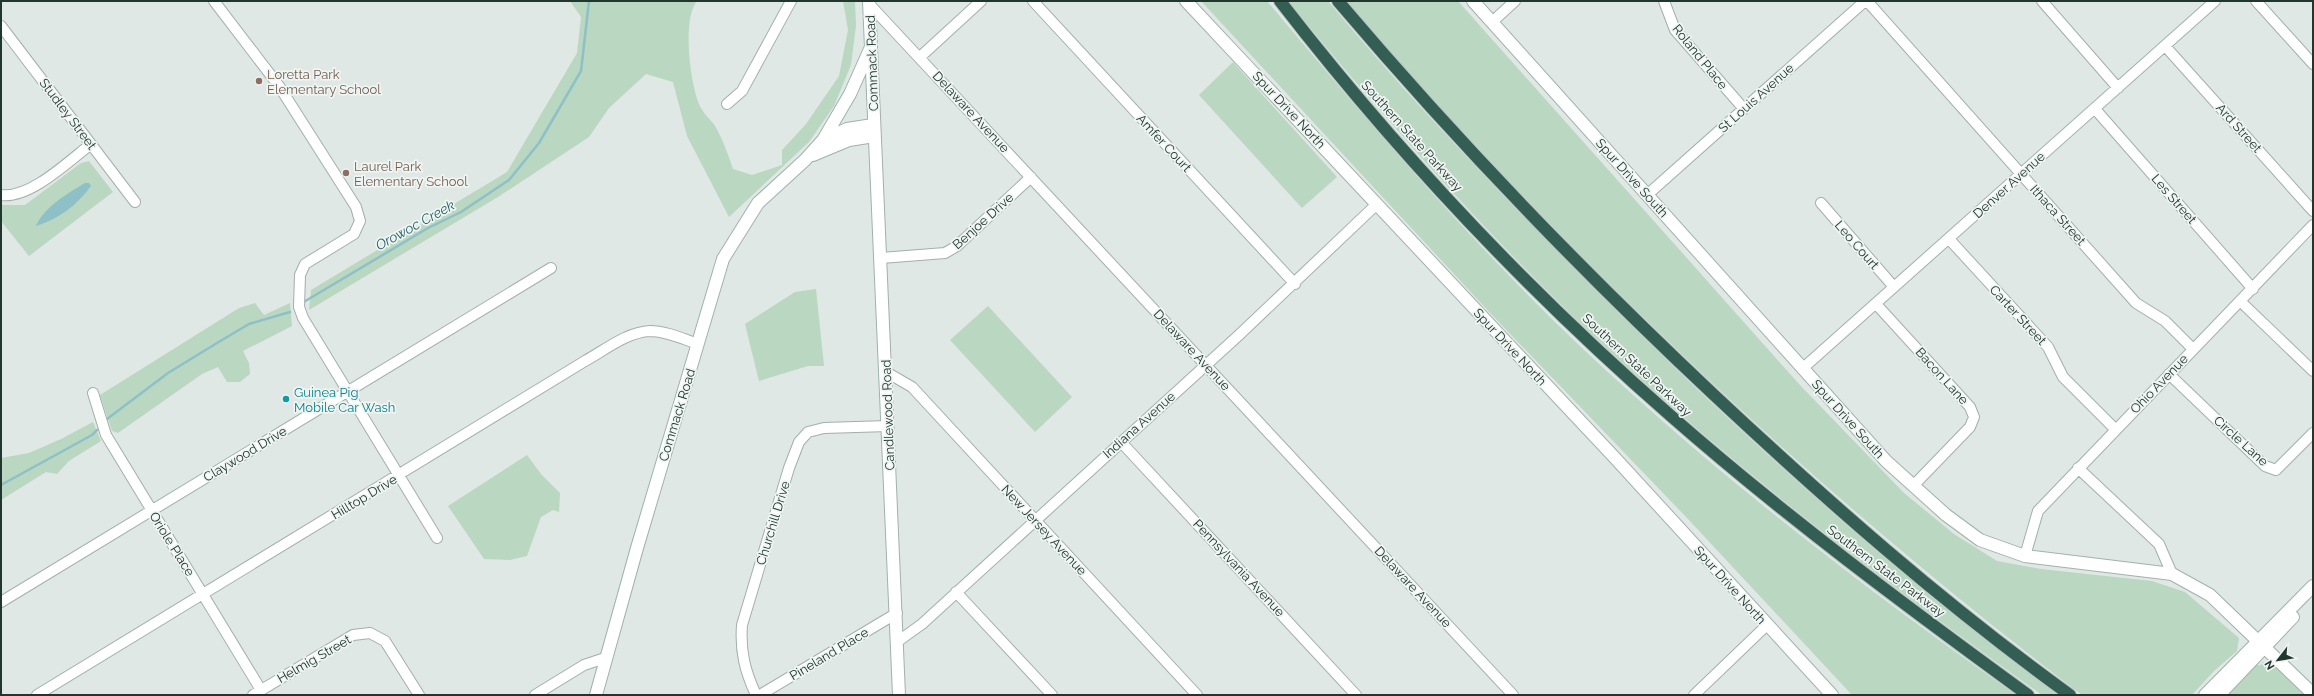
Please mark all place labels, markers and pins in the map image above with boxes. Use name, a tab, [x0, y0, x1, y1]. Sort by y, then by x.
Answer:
place label: Loretta Park Elementary School	[267, 67, 381, 97]
marker: Loretta Park Elementary School	[254, 76, 264, 86]
place label: Laurel Park Elementary School	[354, 159, 468, 189]
marker: Laurel Park Elementary School	[341, 168, 351, 178]
place label: Guinea Pig Mobile Car Wash	[294, 385, 395, 415]
marker: Guinea Pig Mobile Car Wash	[281, 394, 291, 404]

